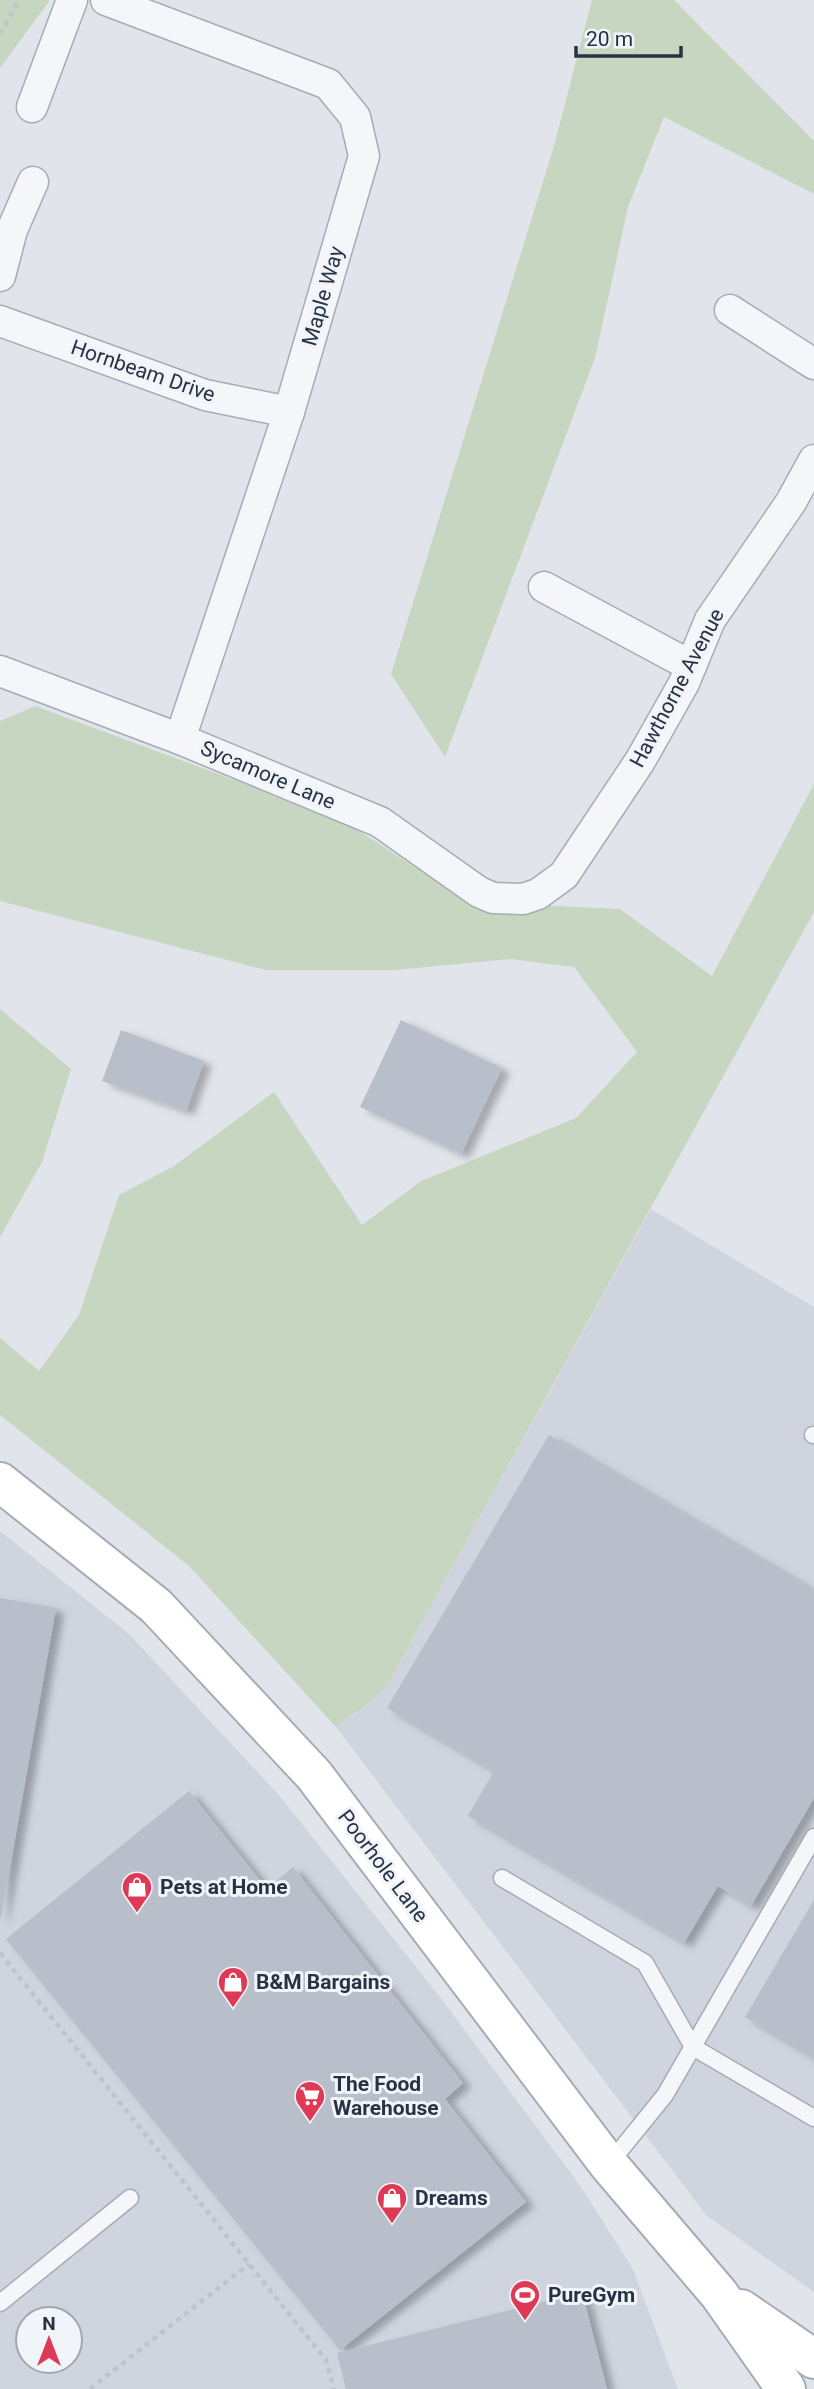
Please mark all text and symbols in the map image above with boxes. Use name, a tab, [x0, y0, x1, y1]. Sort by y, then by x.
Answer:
scale bar	[576, 14, 681, 58]
text: 20 m	[586, 27, 633, 51]
street label: Maple Way	[297, 243, 349, 349]
street label: Hornbeam Drive	[68, 335, 218, 407]
street label: Hawthorne Avenue	[625, 605, 729, 771]
street label: Sycamore Lane	[197, 736, 339, 814]
street label: Poorhole Lane	[333, 1805, 433, 1927]
shop icon: Pets at Home	[120, 1870, 154, 1914]
place label: Pets at Home	[160, 1875, 288, 1899]
shop icon: B&M Bargains	[216, 1965, 250, 2009]
place label: B&M Bargains	[256, 1970, 391, 1994]
place label: The Food Warehouse	[333, 2072, 439, 2120]
supermarket icon: The Food Warehouse	[293, 2079, 327, 2123]
shop icon: Dreams	[375, 2181, 409, 2225]
place label: Dreams	[415, 2186, 488, 2210]
sports icon: PureGym	[508, 2278, 542, 2322]
place label: PureGym	[548, 2283, 635, 2307]
north arrow	[14, 2305, 84, 2375]
text: N	[42, 2312, 56, 2335]

